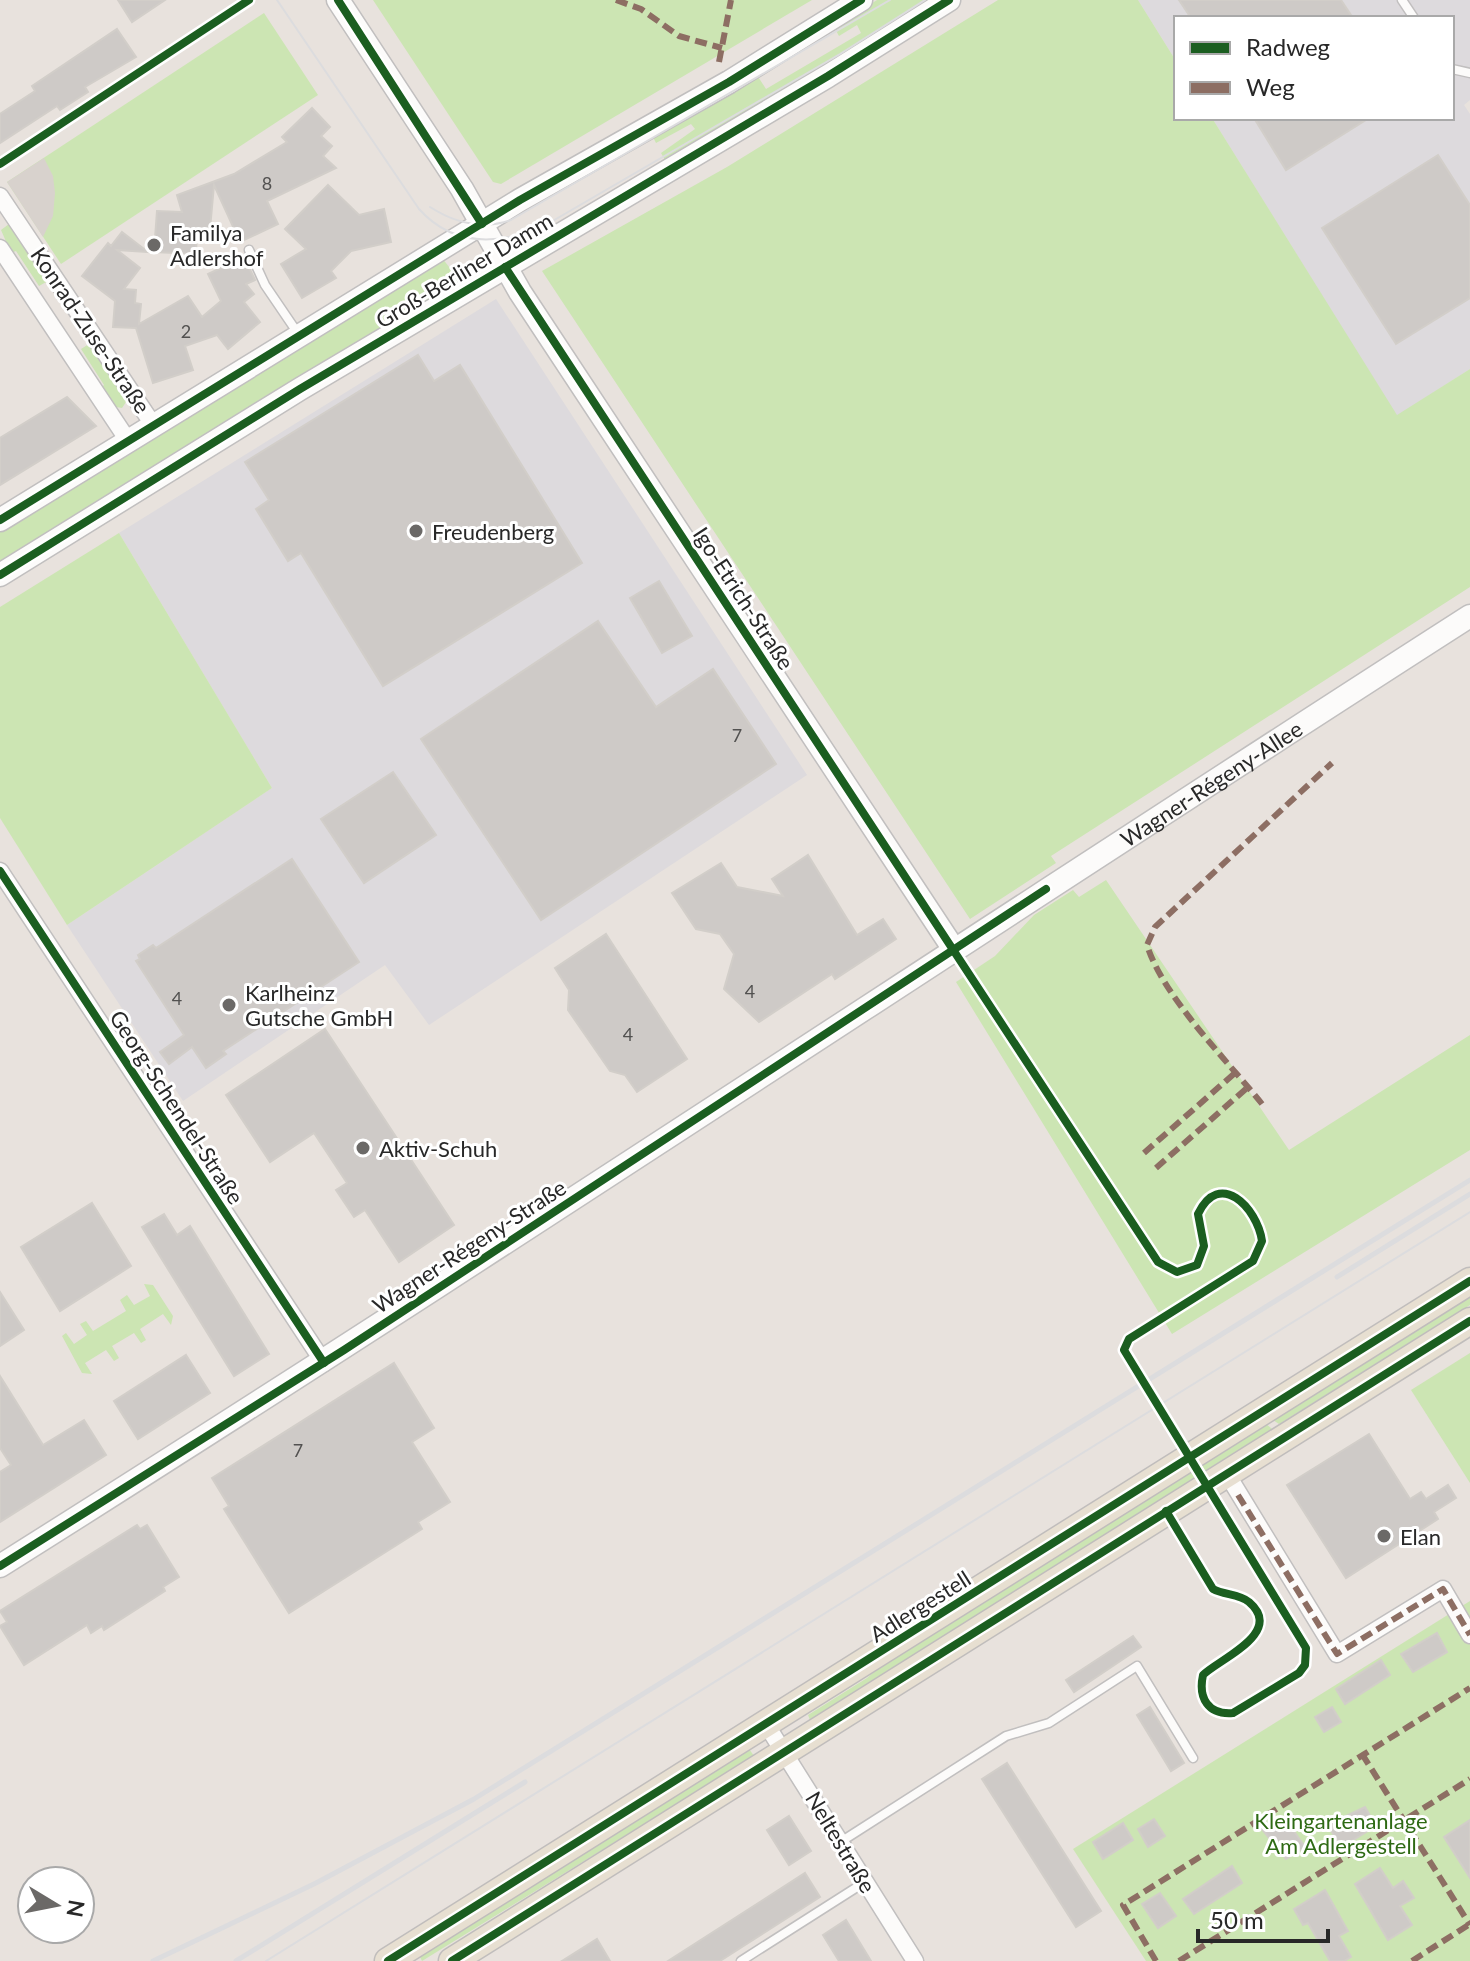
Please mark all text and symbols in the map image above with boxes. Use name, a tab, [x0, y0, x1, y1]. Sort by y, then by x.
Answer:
legend	[1174, 16, 1454, 120]
text: Radweg	[1246, 32, 1330, 61]
text: Weg	[1246, 72, 1295, 101]
house number: 8	[262, 172, 272, 194]
street label: Groß-Berliner Damm	[371, 206, 557, 334]
place label: Familya Adlershof	[170, 219, 264, 271]
marker: Familya Adlershof	[145, 236, 163, 254]
street label: Konrad-Zuse-Straße	[25, 242, 157, 418]
house number: 2	[181, 320, 191, 342]
place label: Freudenberg	[432, 518, 554, 545]
marker: Freudenberg	[407, 522, 425, 540]
street label: Igo-Etrich-Straße	[688, 522, 800, 674]
street label: Wagner-Régeny-Allee	[1115, 714, 1307, 852]
house number: 7	[732, 724, 742, 746]
place label: Karlheinz Gutsche GmbH	[245, 979, 393, 1031]
house number: 4	[745, 980, 755, 1002]
house number: 4	[172, 987, 182, 1009]
marker: Karlheinz Gutsche GmbH	[220, 996, 238, 1014]
street label: Georg-Schendel-Straße	[104, 1005, 250, 1209]
house number: 4	[623, 1023, 633, 1045]
place label: Aktiv-Schuh	[379, 1135, 497, 1162]
marker: Aktiv-Schuh	[354, 1139, 372, 1157]
street label: Wagner-Régeny-Straße	[367, 1173, 571, 1319]
house number: 7	[293, 1439, 303, 1461]
place label: Elan	[1400, 1523, 1441, 1550]
marker: Elan	[1375, 1527, 1393, 1545]
street label: Adlergestell	[865, 1564, 975, 1648]
street label: Neltestraße	[800, 1786, 882, 1898]
park label: Kleingartenanlage Am Adlergestell	[1254, 1807, 1428, 1859]
north arrow	[16, 1865, 96, 1945]
scale bar	[1198, 1893, 1328, 1943]
text: N	[61, 1898, 91, 1919]
text: 50 m	[1210, 1905, 1264, 1934]

